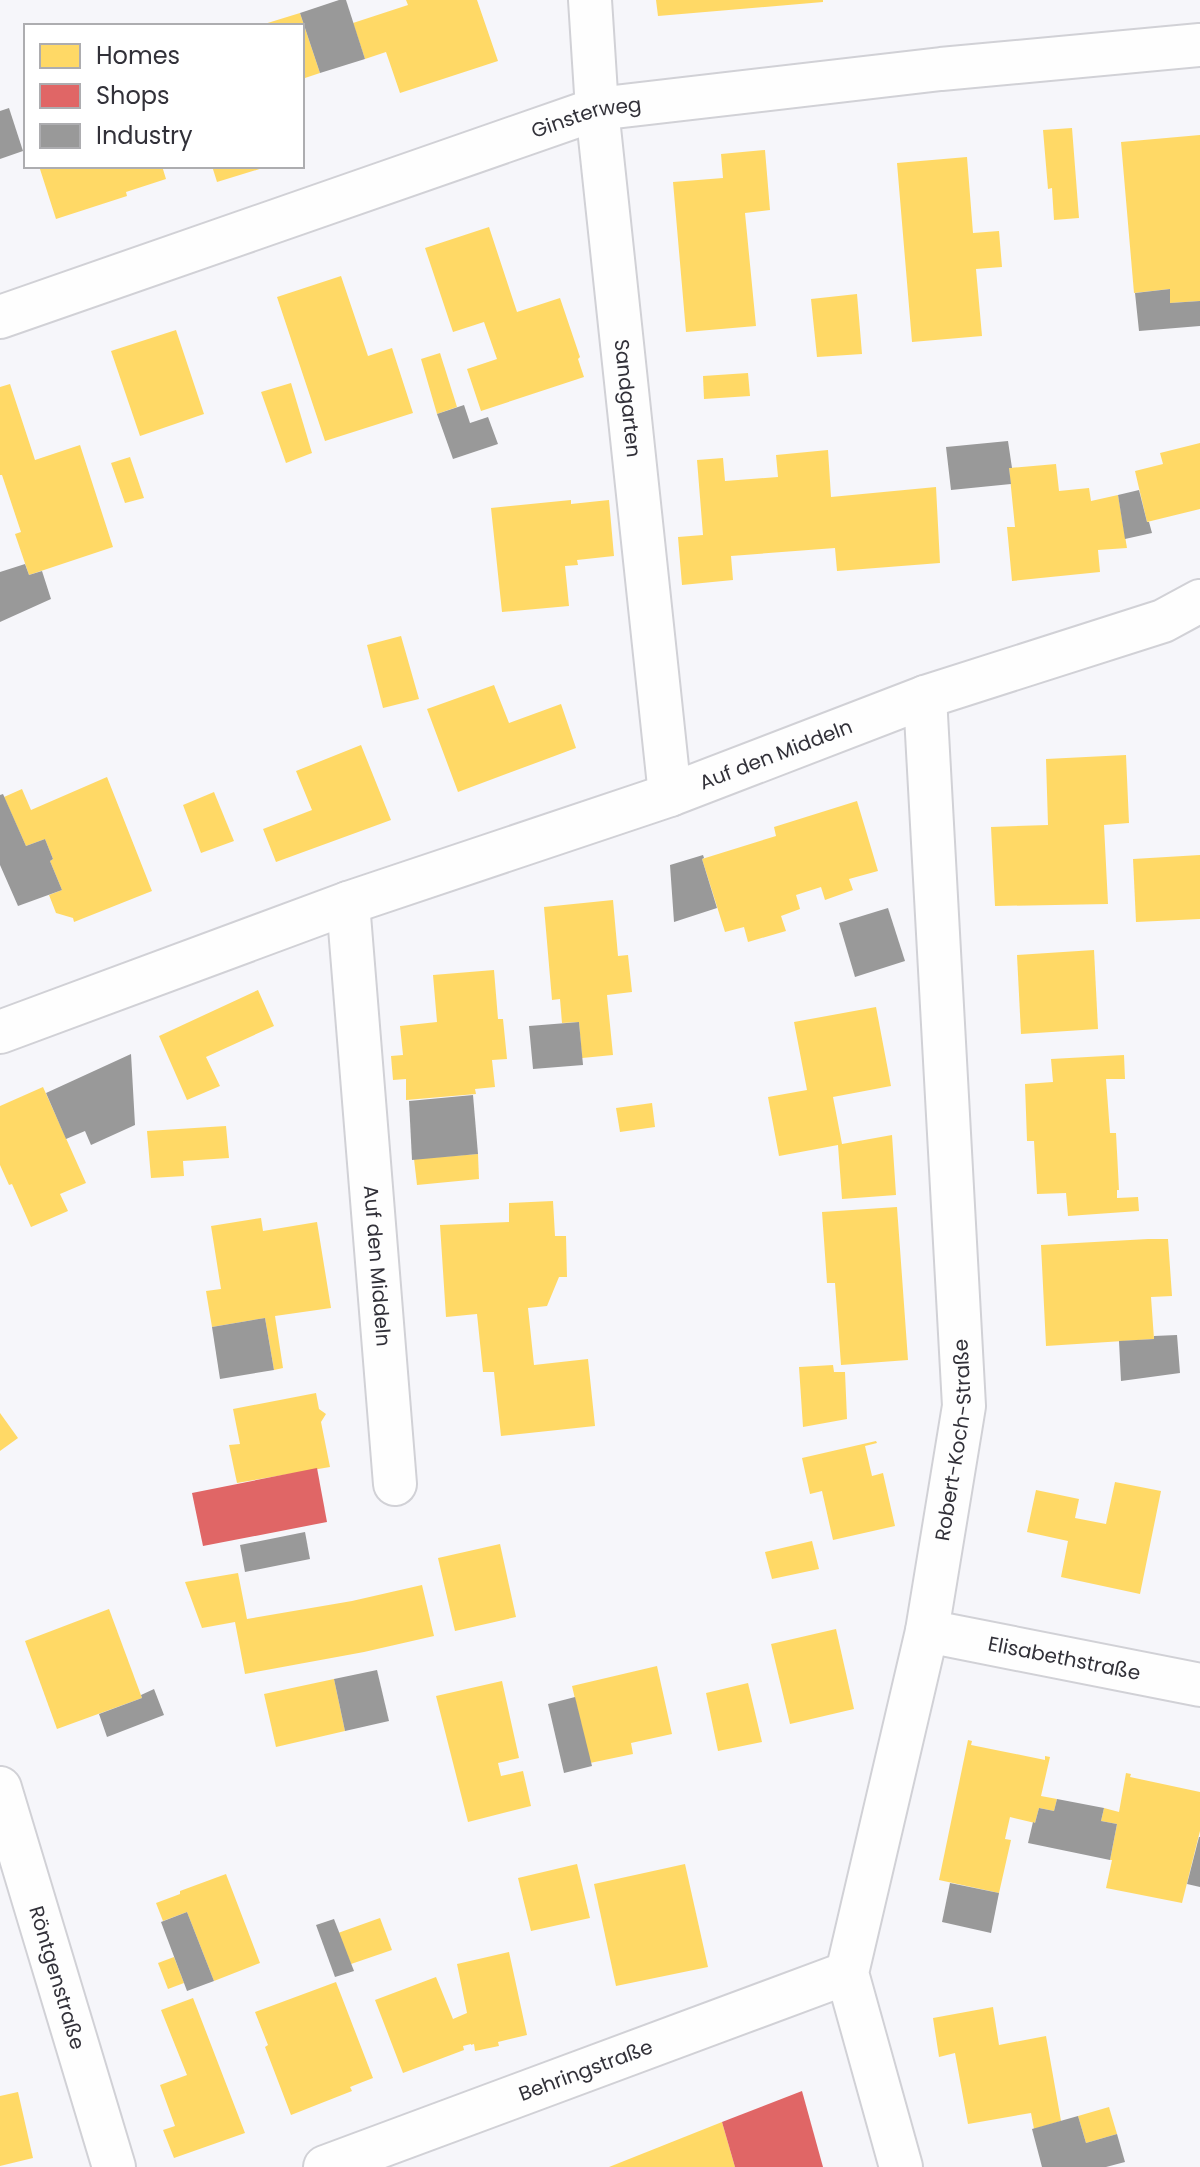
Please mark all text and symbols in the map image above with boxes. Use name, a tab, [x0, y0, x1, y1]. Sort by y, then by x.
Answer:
legend	[24, 24, 304, 168]
text: Homes	[96, 39, 180, 72]
text: Shops	[96, 79, 170, 112]
street label: Ginsterweg	[527, 90, 643, 145]
text: Industry	[96, 119, 193, 152]
street label: Sandgarten	[608, 338, 648, 459]
street label: Auf den Middeln	[695, 712, 856, 796]
street label: Auf den Middeln	[357, 1184, 398, 1348]
street label: Robert-Koch-Straße	[928, 1338, 978, 1543]
street label: Elisabethstraße	[986, 1629, 1143, 1687]
street label: Röntgenstraße	[22, 1902, 92, 2053]
street label: Behringstraße	[515, 2032, 657, 2108]

